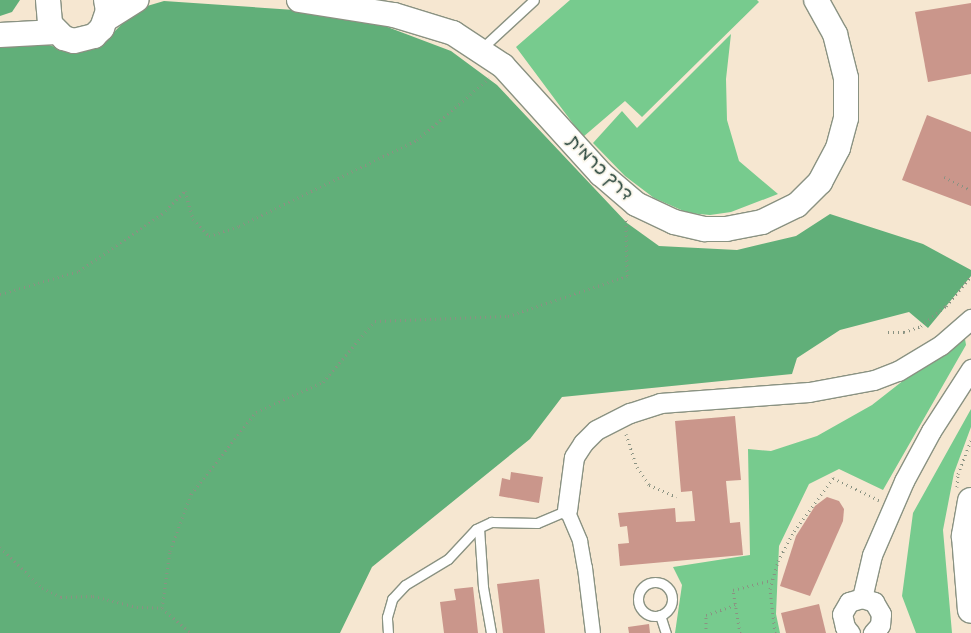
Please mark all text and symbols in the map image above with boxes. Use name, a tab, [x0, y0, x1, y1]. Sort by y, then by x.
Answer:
street label: דרך כרמית	[563, 131, 637, 205]

